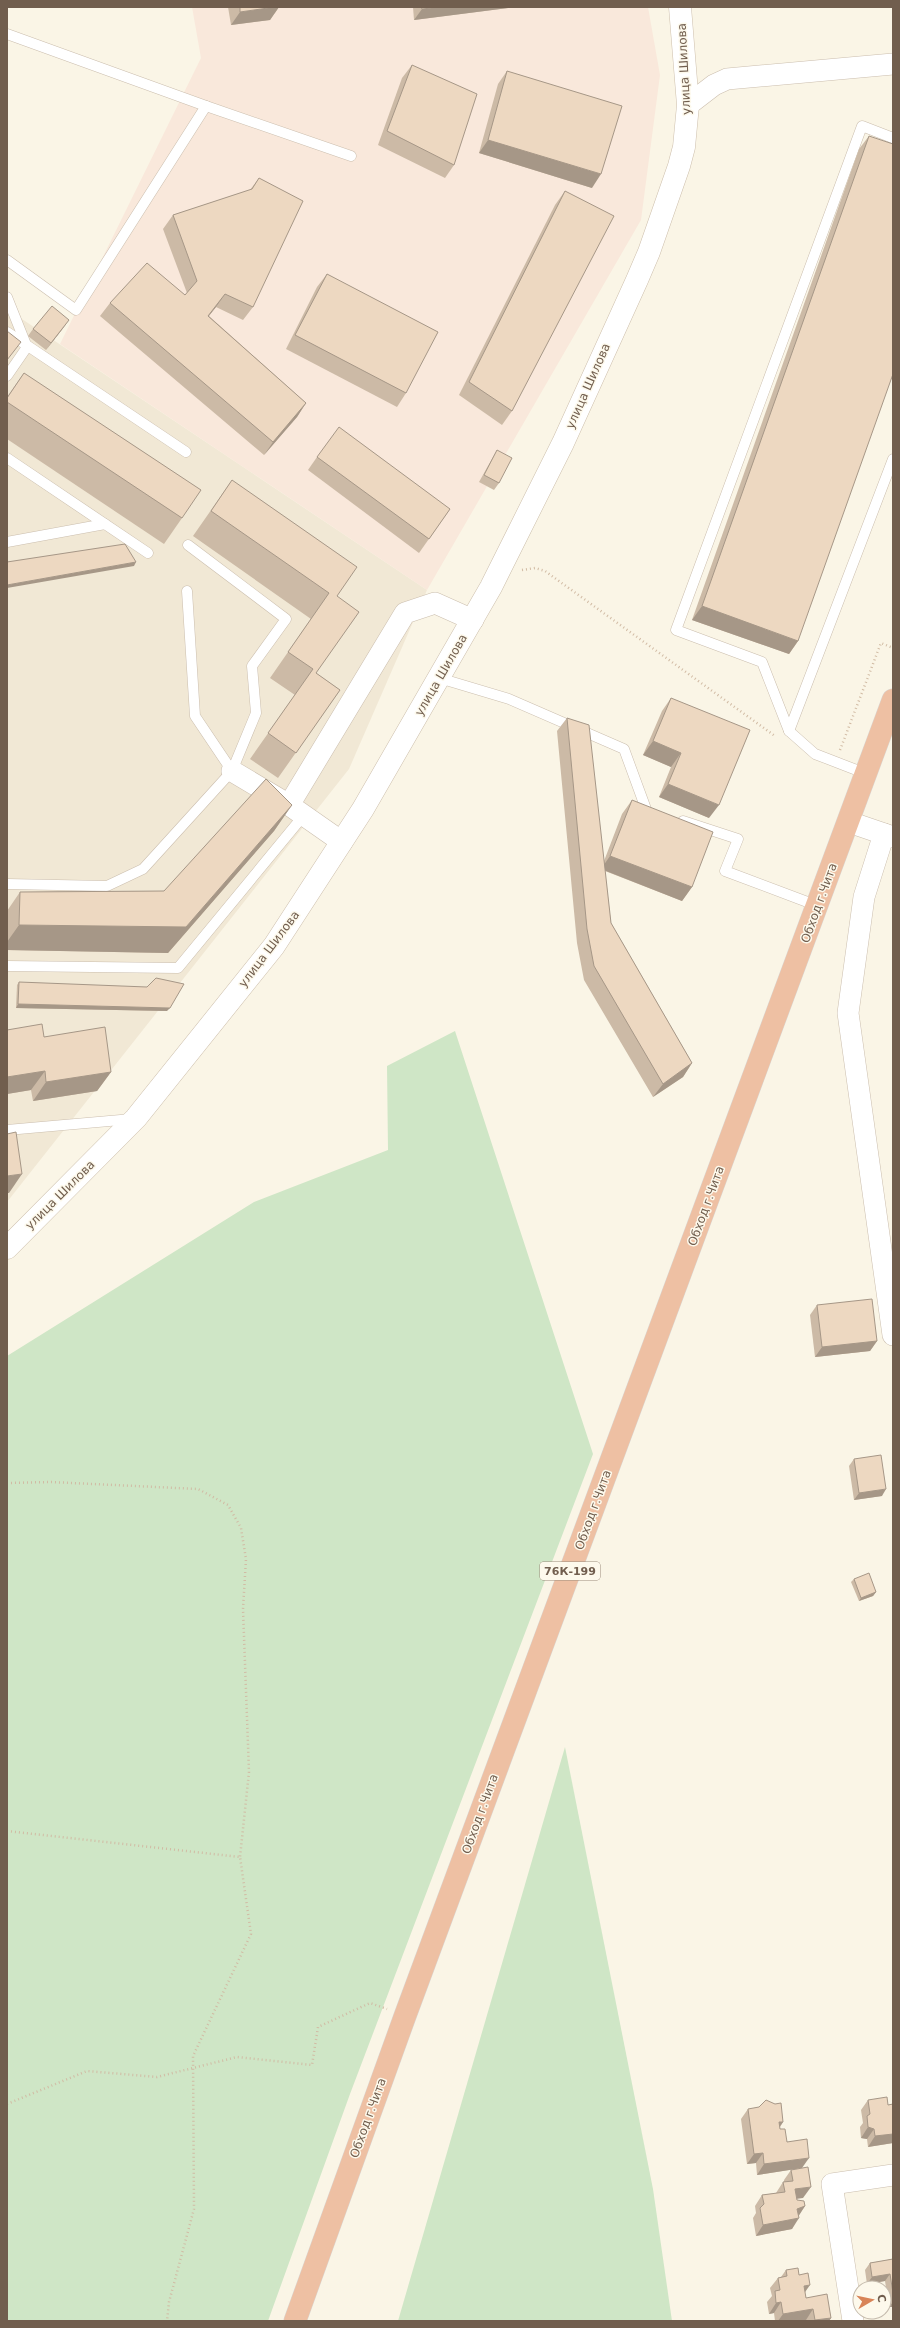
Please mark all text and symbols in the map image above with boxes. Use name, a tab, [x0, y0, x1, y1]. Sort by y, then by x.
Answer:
street label: улица Шилова	[675, 23, 693, 115]
street label: улица Шилова	[563, 341, 613, 431]
street label: улица Шилова	[412, 632, 470, 718]
street label: Обход г.Чита	[798, 861, 840, 945]
street label: улица Шилова	[236, 908, 302, 990]
street label: улица Шилова	[23, 1158, 97, 1232]
street label: Обход г.Чита	[685, 1164, 727, 1248]
street label: Обход г.Чита	[572, 1468, 614, 1552]
road number: 76К-199	[540, 1562, 600, 1580]
street label: Обход г.Чита	[459, 1772, 501, 1856]
street label: Обход г.Чита	[347, 2076, 389, 2160]
north arrow	[852, 2280, 892, 2320]
text: С	[874, 2294, 888, 2304]

